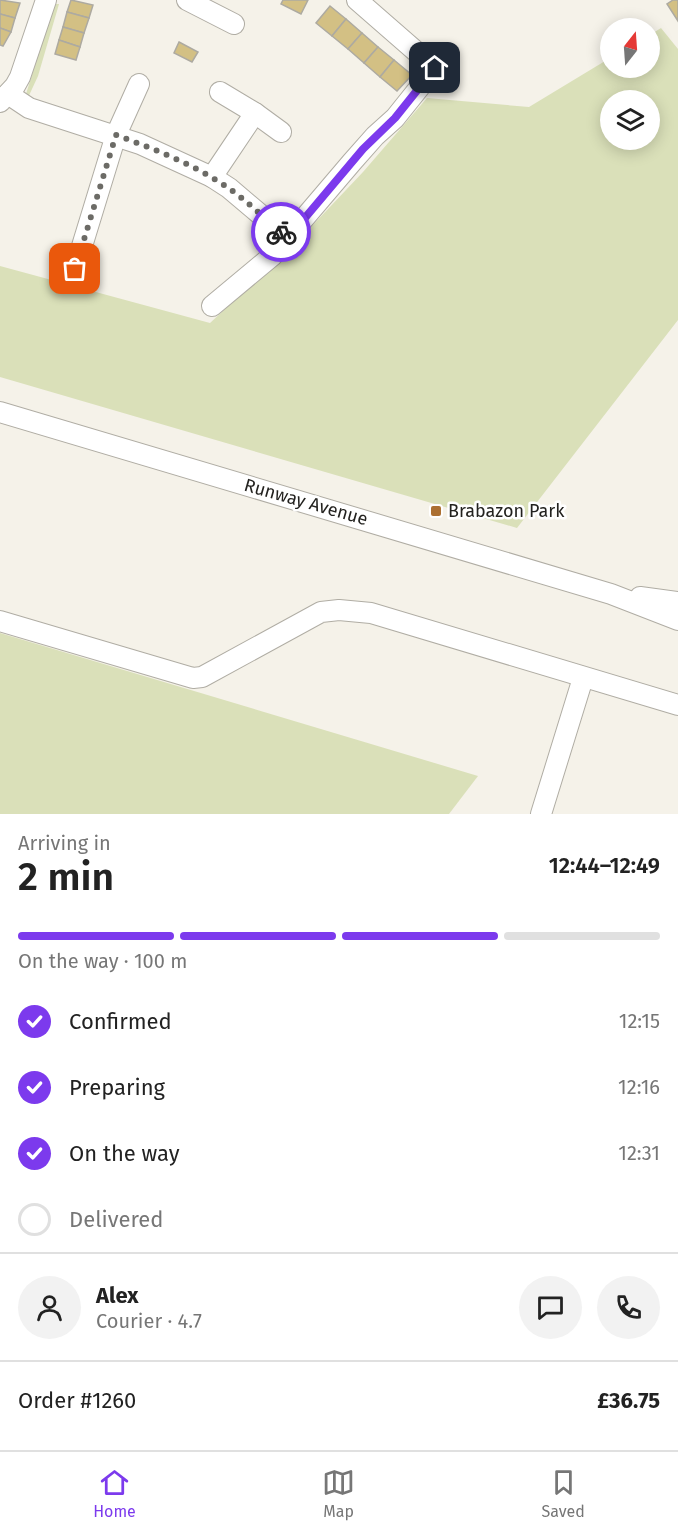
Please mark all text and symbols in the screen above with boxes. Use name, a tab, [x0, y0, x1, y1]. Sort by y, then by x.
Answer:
north arrow	[600, 18, 660, 78]
map controls	[600, 18, 660, 150]
pin	[409, 42, 460, 93]
icon: home	[418, 51, 451, 84]
button: layers	[600, 90, 660, 150]
courier	[251, 202, 311, 262]
icon: bike	[265, 216, 298, 249]
pin	[49, 243, 100, 294]
icon: bag	[58, 252, 91, 285]
street label: Runway Avenue	[242, 474, 370, 530]
place label: Brabazon Park	[448, 500, 565, 522]
marker: Brabazon Park	[429, 504, 443, 518]
text: Arriving in	[18, 831, 111, 855]
text: 12:44–12:49	[549, 852, 660, 879]
text: 2 min	[18, 854, 114, 900]
text: On the way · 100 m	[18, 949, 187, 973]
icon: check	[18, 1005, 51, 1038]
text: Confirmed	[69, 1008, 172, 1035]
text: 12:15	[619, 1009, 660, 1033]
icon: check	[18, 1071, 51, 1104]
text: Preparing	[69, 1074, 165, 1101]
text: 12:16	[618, 1075, 660, 1099]
icon: check	[18, 1137, 51, 1170]
text: On the way	[69, 1140, 180, 1167]
text: 12:31	[618, 1141, 660, 1165]
text: Delivered	[69, 1206, 164, 1233]
button: person	[18, 1276, 81, 1339]
button: chat	[519, 1276, 582, 1339]
button: phone	[597, 1276, 660, 1339]
text: Alex	[96, 1282, 139, 1309]
text: Courier · 4.7	[96, 1309, 202, 1333]
text: Order #1260	[18, 1387, 136, 1414]
text: £36.75	[597, 1387, 660, 1414]
tab: Home	[93, 1466, 136, 1521]
tab: Map	[322, 1466, 355, 1521]
tab: Saved	[542, 1466, 585, 1521]

